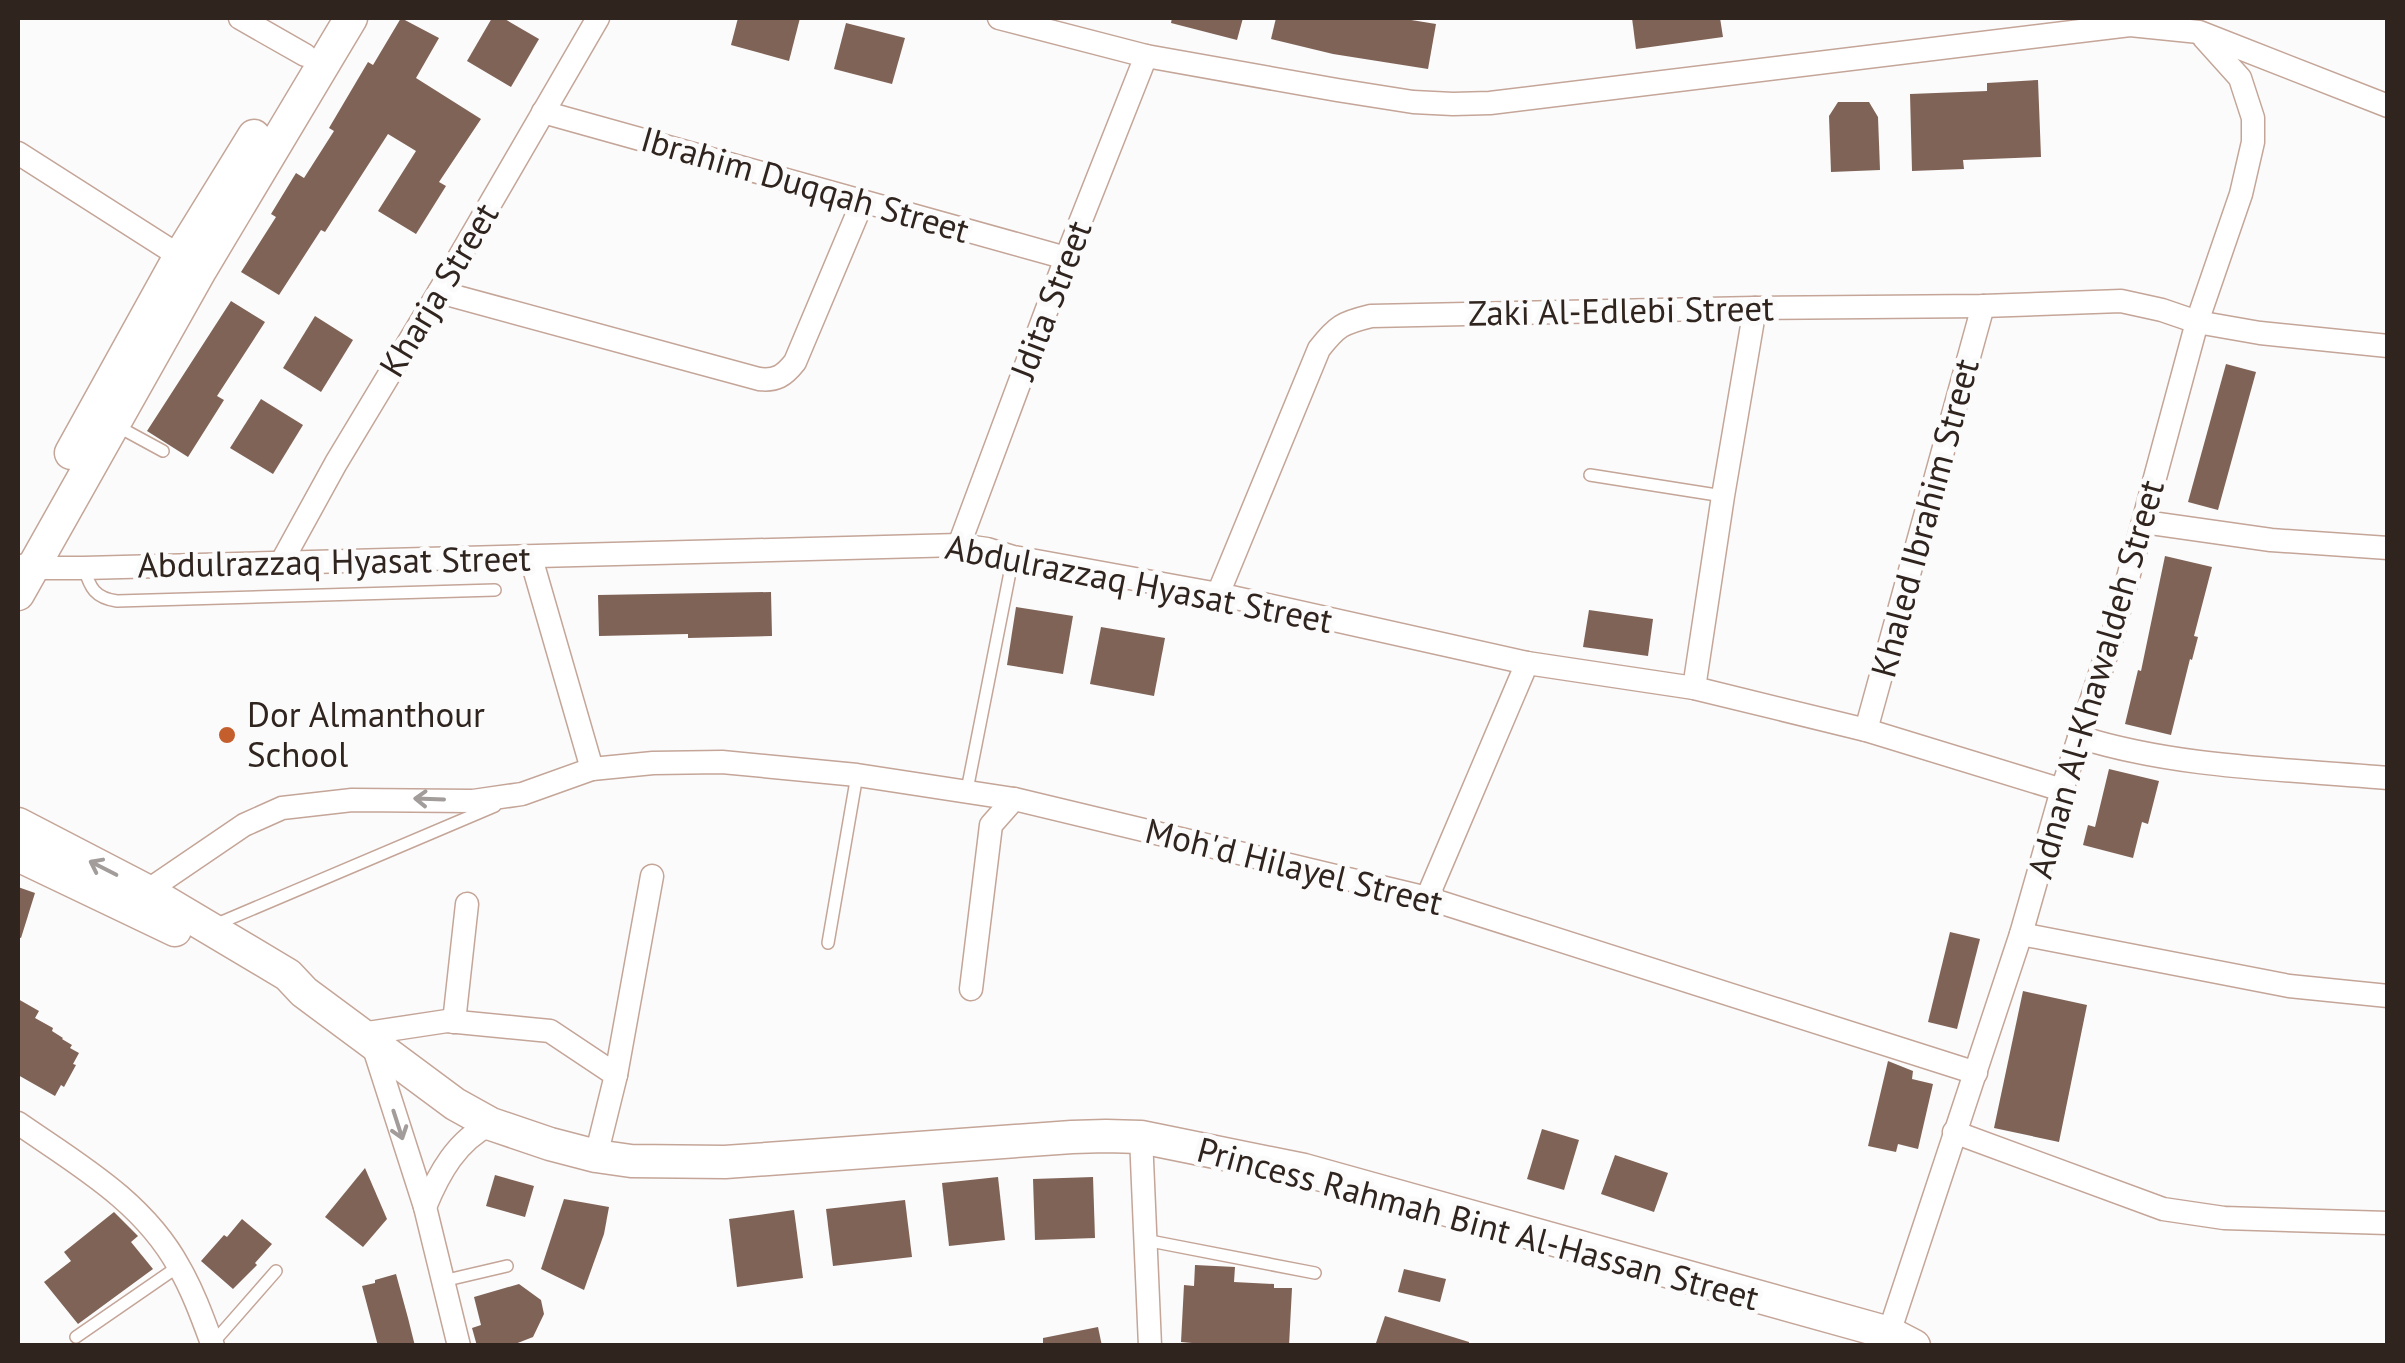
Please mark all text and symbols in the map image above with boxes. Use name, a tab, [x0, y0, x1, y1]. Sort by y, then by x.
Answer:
street label: Ibrahim Duqqah Street	[636, 115, 975, 253]
street label: Kharja Street	[368, 194, 508, 385]
street label: Jdita Street	[998, 214, 1101, 387]
street label: Zaki Al-Edlebi Street	[1468, 284, 1774, 336]
street label: Khaled Ibrahim Street	[1859, 353, 1989, 682]
street label: Adnan Al-Khawaldeh Street	[2016, 474, 2174, 883]
street label: Abdulrazzaq Hyasat Street	[942, 523, 1337, 643]
street label: Abdulrazzaq Hyasat Street	[137, 535, 531, 587]
place label: Dor Almanthour School	[247, 691, 485, 777]
marker: Dor Almanthour School	[216, 724, 238, 746]
one-way arrow	[414, 790, 446, 809]
street label: Moh'd Hilayel Street	[1141, 807, 1448, 925]
one-way arrow	[89, 858, 119, 877]
one-way arrow	[390, 1108, 408, 1140]
street label: Princess Rahmah Bint Al-Hassan Street	[1192, 1126, 1764, 1320]

